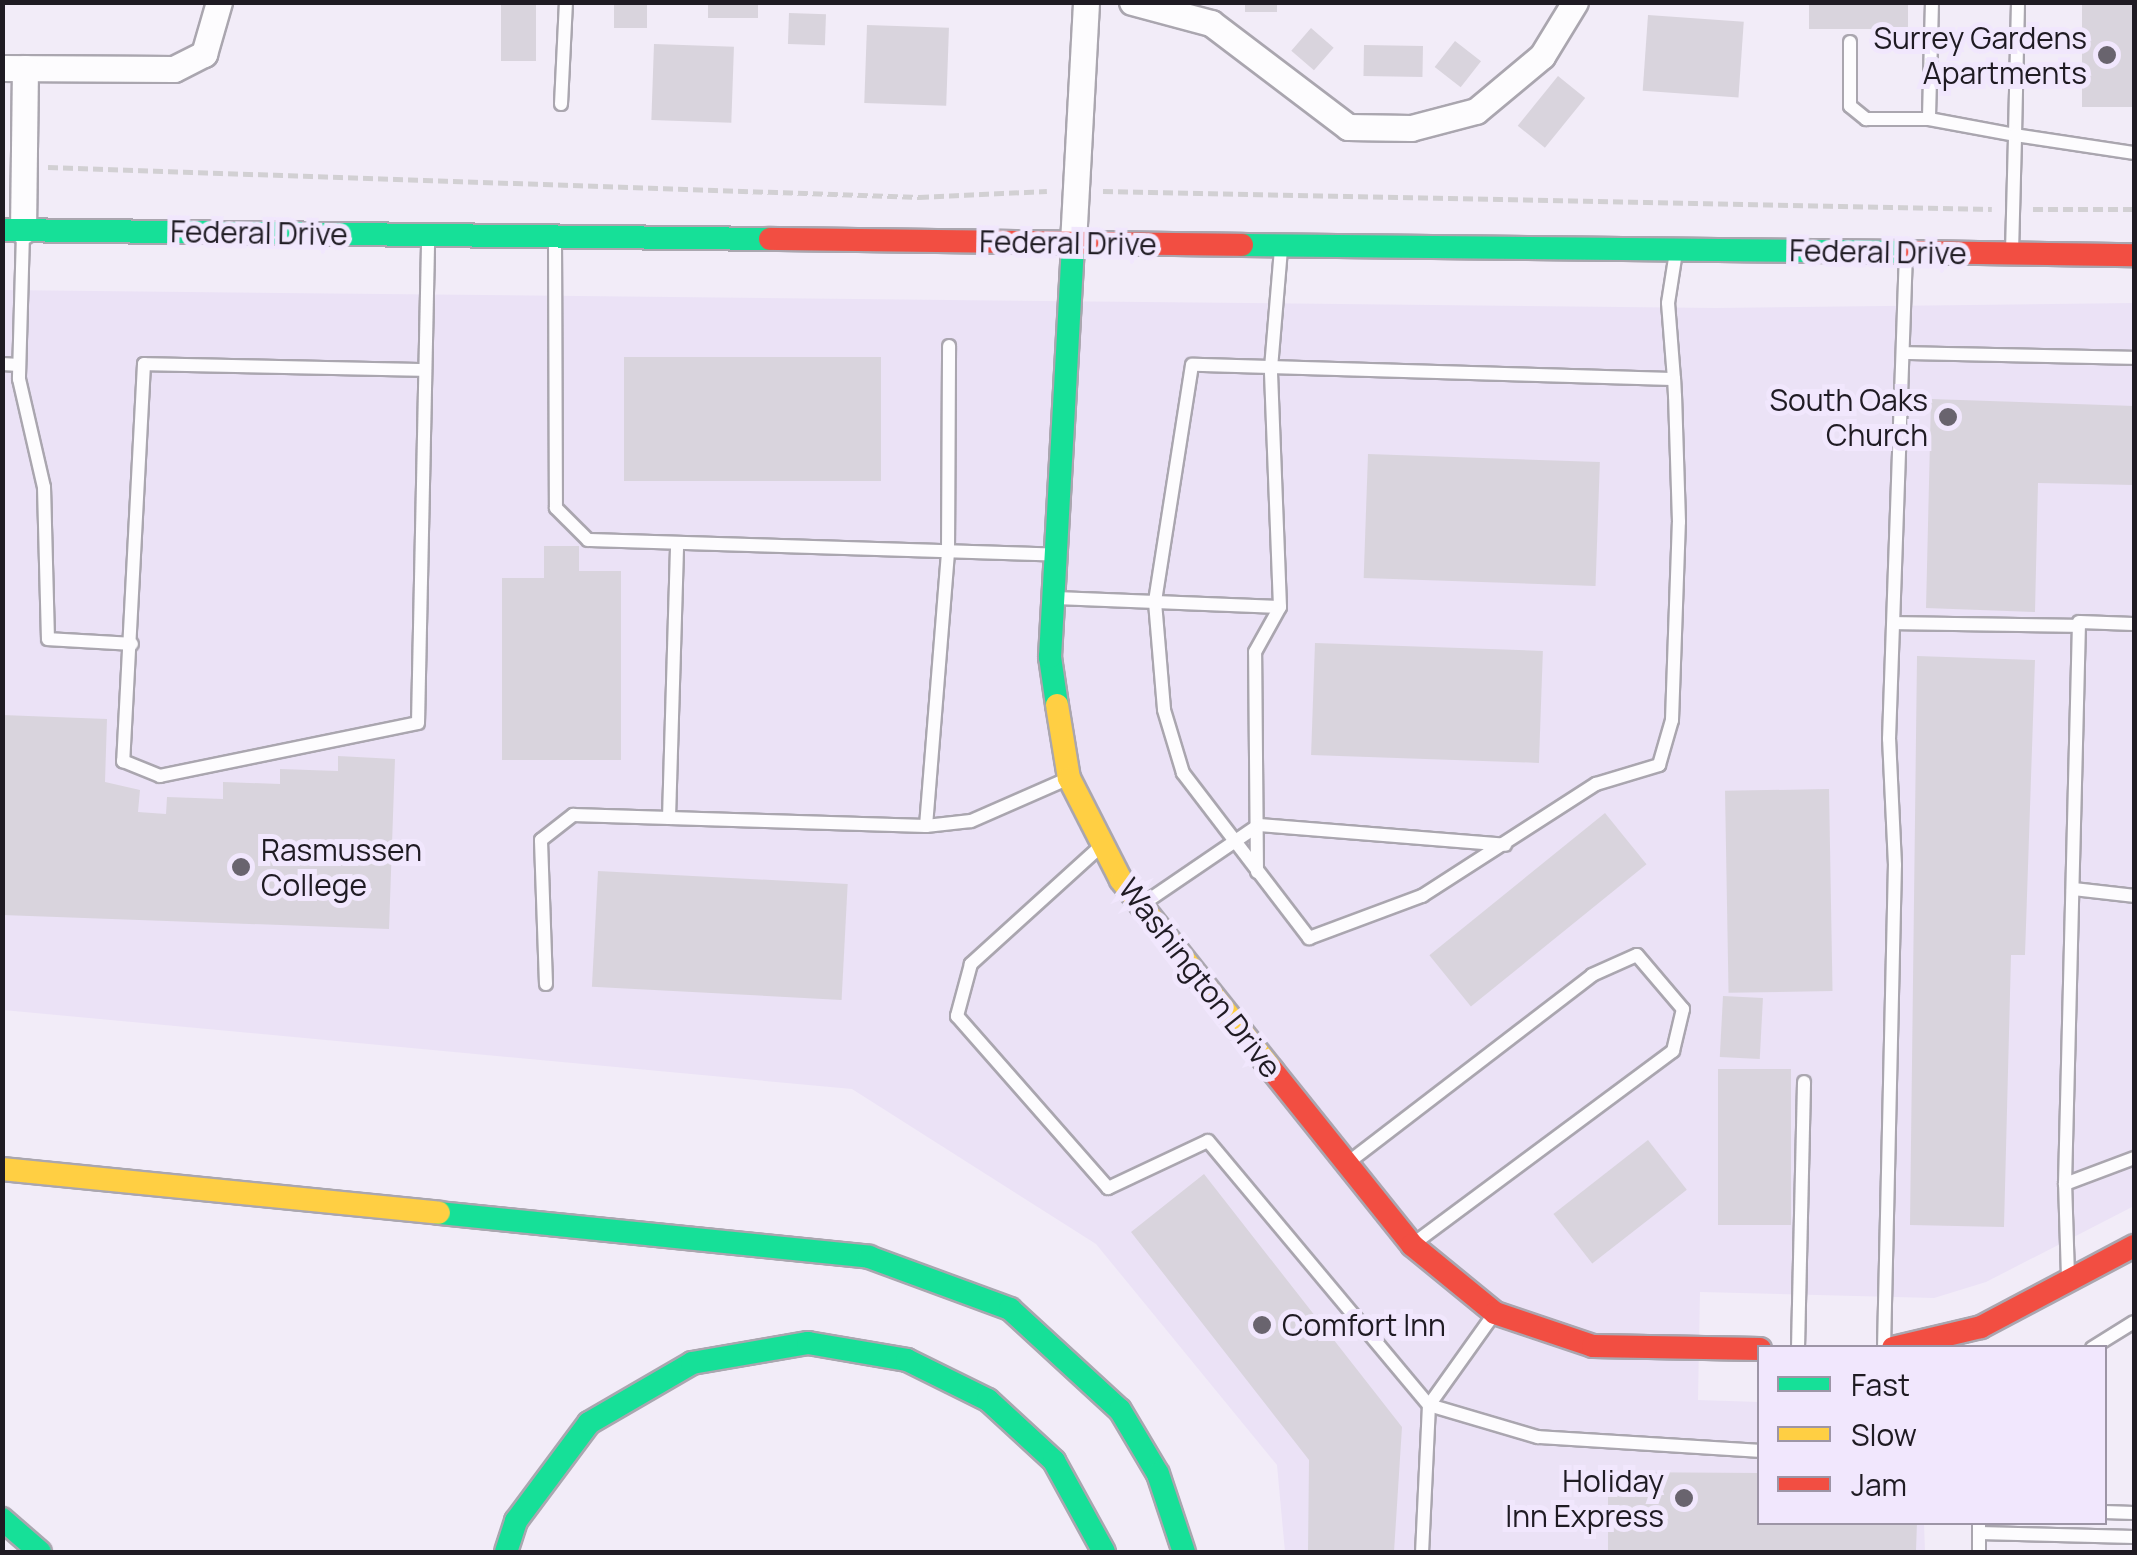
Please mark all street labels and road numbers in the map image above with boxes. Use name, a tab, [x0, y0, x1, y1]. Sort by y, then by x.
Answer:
street label: Federal Drive	[170, 213, 348, 253]
street label: Federal Drive	[979, 223, 1157, 263]
street label: Federal Drive	[1789, 232, 1967, 272]
street label: Washington Drive	[1111, 871, 1289, 1085]

